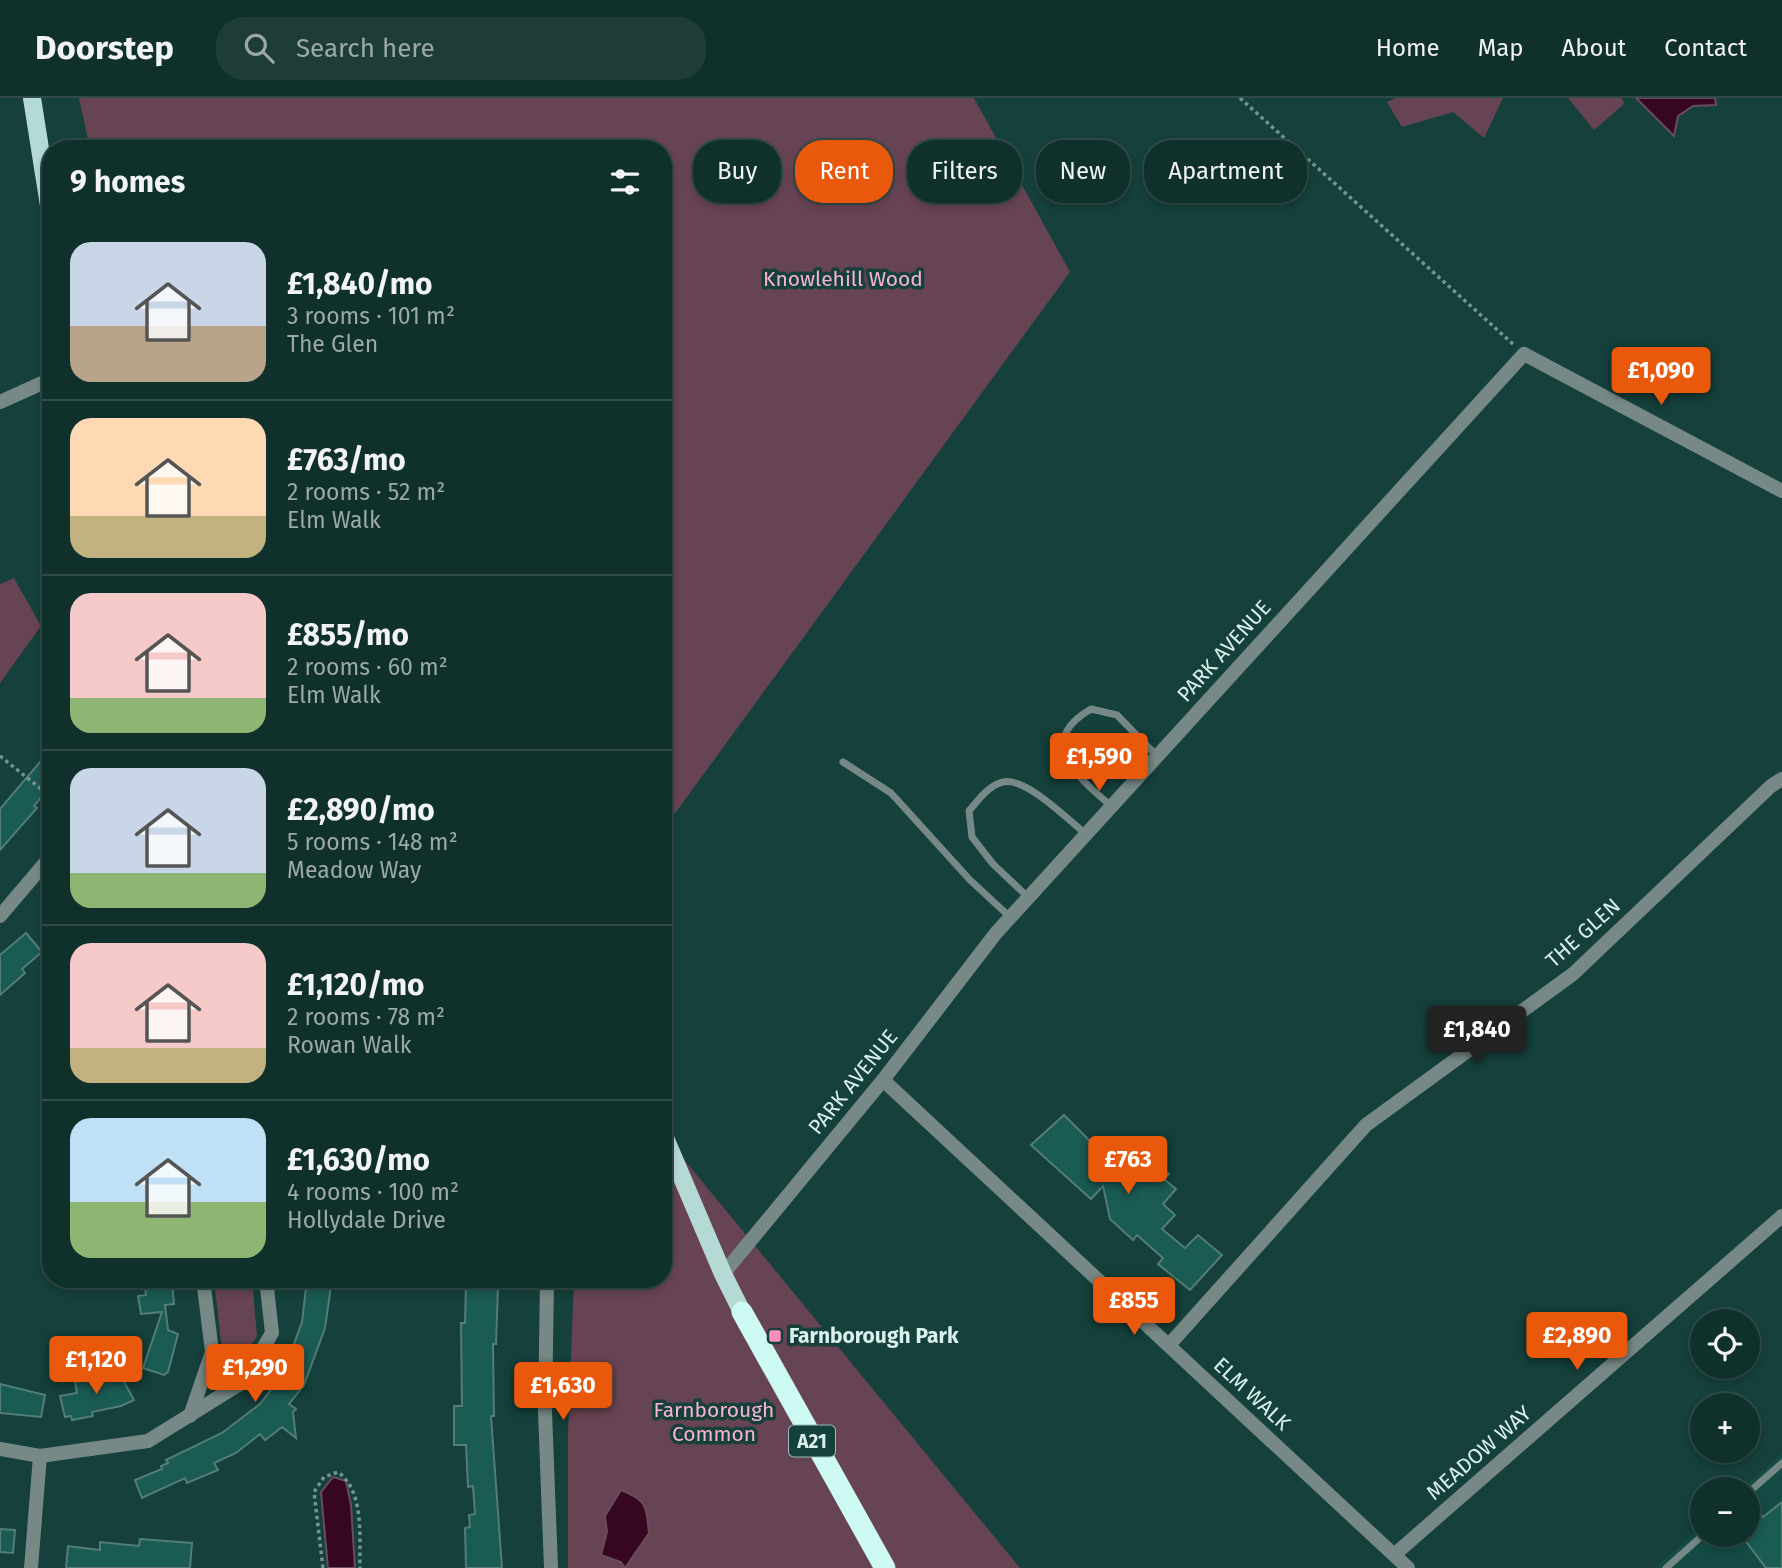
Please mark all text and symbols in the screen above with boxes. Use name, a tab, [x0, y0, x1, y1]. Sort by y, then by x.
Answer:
search box	[216, 17, 706, 80]
text: Doorstep	[35, 28, 174, 68]
icon: search	[240, 29, 278, 67]
text: Search here	[296, 33, 435, 64]
text: Home	[1376, 34, 1440, 62]
text: Map	[1478, 34, 1524, 62]
text: About	[1562, 34, 1626, 62]
text: Contact	[1664, 34, 1747, 62]
chip: Buy	[693, 140, 781, 203]
chip: Rent	[795, 140, 893, 203]
chip: Filters	[907, 140, 1022, 203]
chip: New	[1036, 140, 1130, 203]
chip: Apartment	[1144, 140, 1307, 203]
icon: filters	[606, 163, 644, 201]
text: 9 homes	[70, 164, 185, 200]
text: £1,840/mo	[287, 266, 433, 302]
park label: Knowlehill Wood	[763, 266, 923, 292]
icon: home	[126, 270, 210, 354]
text: 3 rooms · 101 m²	[287, 302, 455, 330]
text: The Glen	[287, 330, 378, 358]
pin: £1,090	[1604, 348, 1718, 407]
text: £1,090	[1628, 356, 1694, 384]
text: £763/mo	[287, 442, 406, 478]
icon: home	[126, 446, 210, 530]
text: 2 rooms · 52 m²	[287, 478, 445, 506]
text: Elm Walk	[287, 506, 381, 534]
street label: PARK AVENUE	[1172, 595, 1276, 707]
text: £855/mo	[287, 617, 409, 653]
icon: home	[126, 621, 210, 705]
text: 2 rooms · 60 m²	[287, 653, 448, 681]
text: Elm Walk	[287, 681, 381, 709]
pin: £1,590	[1042, 734, 1156, 793]
text: £1,590	[1066, 742, 1132, 770]
text: £2,890/mo	[287, 792, 435, 828]
icon: home	[126, 796, 210, 880]
text: 5 rooms · 148 m²	[287, 828, 458, 856]
text: Meadow Way	[287, 856, 421, 884]
street label: THE GLEN	[1540, 893, 1626, 973]
text: £1,120/mo	[287, 967, 425, 1003]
icon: home	[126, 971, 210, 1055]
text: 2 rooms · 78 m²	[287, 1003, 445, 1031]
pin: £1,840	[1420, 1006, 1534, 1066]
text: £1,840	[1443, 1015, 1511, 1043]
street label: PARK AVENUE	[803, 1024, 903, 1140]
text: Rowan Walk	[287, 1031, 411, 1059]
pin: £763	[1087, 1136, 1169, 1196]
text: £1,630/mo	[287, 1142, 430, 1178]
text: £763	[1104, 1145, 1152, 1173]
icon: home	[126, 1146, 210, 1230]
text: 4 rooms · 100 m²	[287, 1178, 459, 1206]
text: Hollydale Drive	[287, 1206, 446, 1234]
pin: £855	[1093, 1278, 1175, 1337]
text: £855	[1109, 1286, 1159, 1314]
map controls	[1690, 1309, 1760, 1547]
button: locate	[1690, 1309, 1760, 1379]
pin: £2,890	[1520, 1312, 1634, 1372]
text: £2,890	[1542, 1321, 1612, 1349]
place label: Farnborough Park	[789, 1323, 959, 1349]
marker: Farnborough Park	[767, 1328, 783, 1344]
pin: £1,120	[39, 1336, 153, 1396]
pin: £1,290	[198, 1344, 312, 1404]
text: £1,120	[65, 1345, 127, 1373]
street label: ELM WALK	[1208, 1352, 1296, 1437]
text: £1,290	[222, 1353, 288, 1381]
pin: £1,630	[506, 1362, 620, 1422]
text: £1,630	[530, 1371, 596, 1399]
button: +	[1690, 1393, 1760, 1463]
park label: Farnborough Common	[654, 1397, 774, 1447]
street label: MEADOW WAY	[1421, 1400, 1537, 1506]
road number: A21	[789, 1426, 835, 1456]
button: −	[1690, 1477, 1760, 1547]

